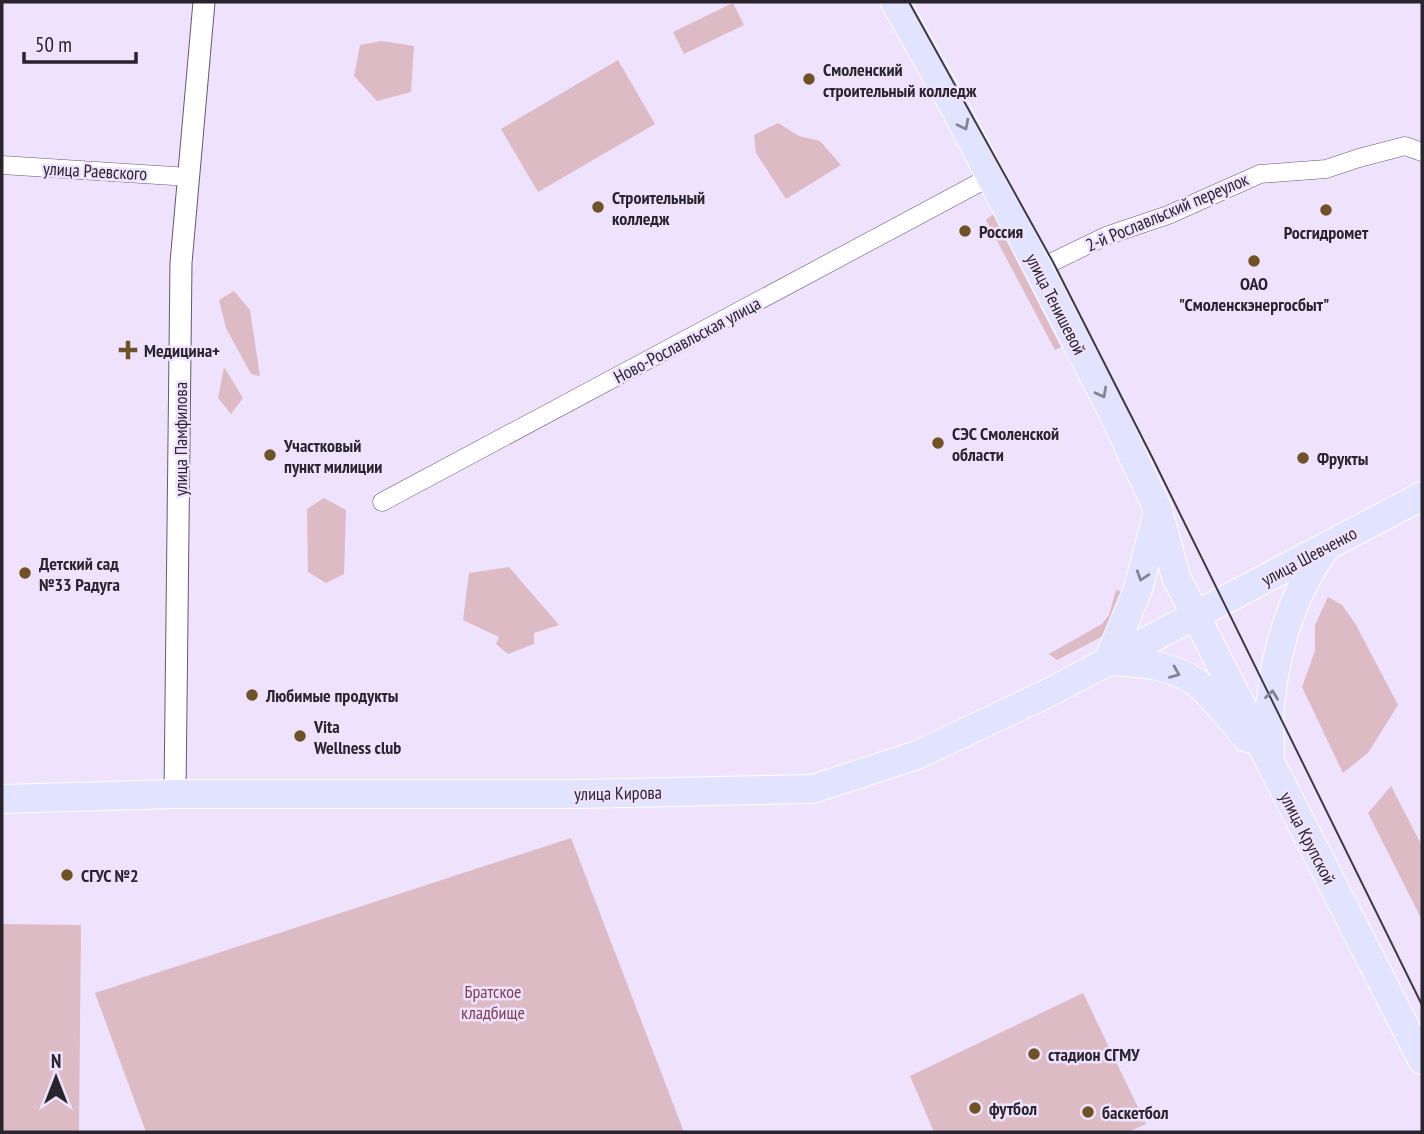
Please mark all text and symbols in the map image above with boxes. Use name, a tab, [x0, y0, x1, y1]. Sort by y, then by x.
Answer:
scale bar	[24, 21, 136, 65]
text: 50 m	[35, 31, 72, 58]
place label: Смоленский строительный колледж	[823, 58, 977, 102]
marker: Смоленский строительный колледж	[801, 71, 817, 87]
one-way arrow	[956, 118, 969, 130]
street label: улица Раевского	[42, 157, 148, 185]
street label: 2-й Рославльский переулок	[1082, 167, 1252, 257]
place label: Строительный колледж	[612, 186, 705, 230]
marker: Строительный колледж	[590, 199, 606, 215]
marker: Росгидромет	[1318, 202, 1334, 218]
place label: Россия	[979, 220, 1023, 243]
place label: Росгидромет	[1284, 221, 1369, 244]
marker: Россия	[957, 223, 973, 239]
street label: улица Тенишевой	[1021, 249, 1091, 359]
marker: ОАО "Смоленскэнергосбыт"	[1246, 253, 1262, 269]
place label: ОАО "Смоленскэнергосбыт"	[1179, 272, 1329, 316]
street label: Ново-Рославльская улица	[610, 292, 764, 388]
place label: Медицина+	[144, 339, 220, 362]
marker: Медицина+	[118, 340, 138, 360]
street label: улица Памфилова	[169, 382, 192, 496]
one-way arrow	[1094, 386, 1107, 398]
place label: СЭС Смоленской области	[952, 422, 1059, 466]
place label: Участковый пункт милиции	[283, 434, 382, 478]
marker: СЭС Смоленской области	[930, 435, 946, 451]
marker: Участковый пункт милиции	[262, 447, 278, 463]
place label: Фрукты	[1317, 447, 1368, 470]
marker: Фрукты	[1295, 450, 1311, 466]
street label: улица Шевченко	[1257, 521, 1361, 591]
place label: Детский сад №33 Радуга	[39, 552, 120, 596]
marker: Детский сад №33 Радуга	[17, 565, 33, 581]
one-way arrow	[1136, 570, 1151, 582]
one-way arrow	[1168, 664, 1180, 678]
place label: Любимые продукты	[265, 684, 398, 707]
marker: Любимые продукты	[244, 687, 260, 703]
one-way arrow	[1264, 690, 1279, 701]
place label: Vita Wellness club	[313, 715, 401, 759]
marker: Vita Wellness club	[292, 728, 308, 744]
street label: улица Кирова	[574, 781, 662, 805]
street label: улица Крупской	[1275, 788, 1341, 888]
place label: СГУС №2	[81, 864, 139, 887]
marker: СГУС №2	[59, 867, 75, 883]
park label: Братское кладбище	[461, 980, 525, 1024]
north arrow	[21, 1043, 91, 1113]
place label: стадион СГМУ	[1048, 1043, 1140, 1066]
marker: стадион СГМУ	[1026, 1046, 1042, 1062]
text: N	[51, 1049, 61, 1073]
place label: футбол	[989, 1097, 1037, 1120]
marker: футбол	[967, 1100, 983, 1116]
place label: баскетбол	[1102, 1101, 1169, 1124]
marker: баскетбол	[1080, 1104, 1096, 1120]

